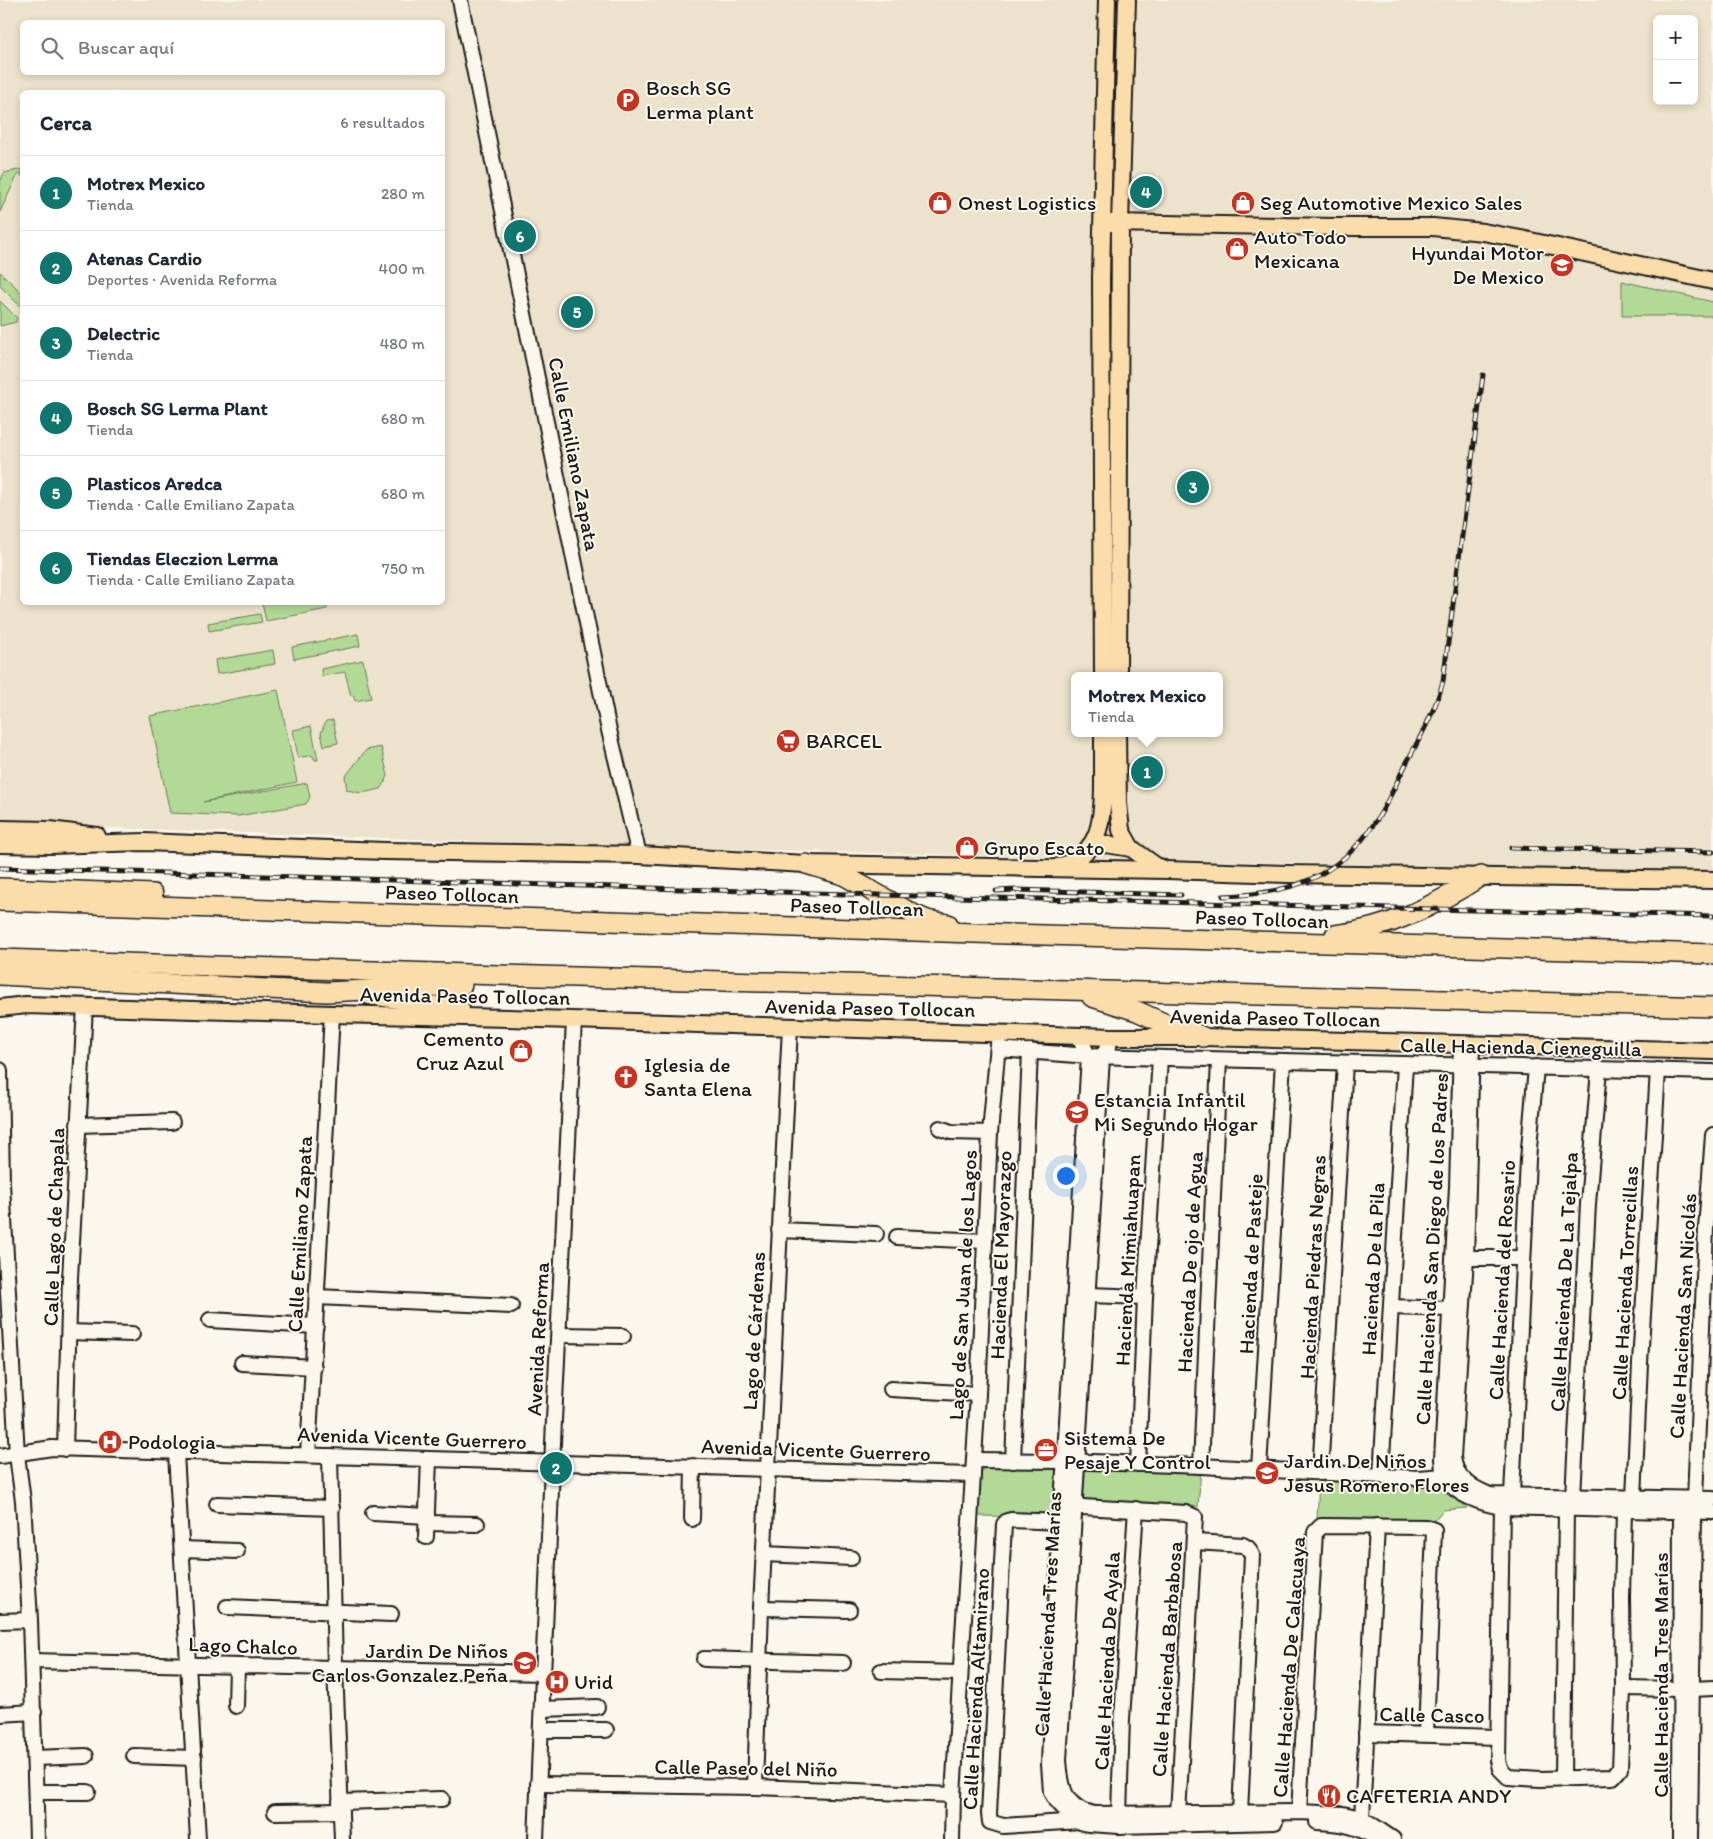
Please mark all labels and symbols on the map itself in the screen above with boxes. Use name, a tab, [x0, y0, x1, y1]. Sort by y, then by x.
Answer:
place label: Bosch SG Lerma plant	[646, 75, 754, 124]
parking icon: Bosch SG Lerma plant	[615, 87, 641, 113]
pin: 4	[1130, 173, 1162, 211]
shop icon: Onest Logistics	[927, 190, 953, 216]
place label: Onest Logistics	[958, 190, 1096, 215]
shop icon: Seg Automotive Mexico Sales	[1230, 190, 1256, 216]
place label: Seg Automotive Mexico Sales	[1260, 190, 1523, 215]
pin: 6	[504, 217, 536, 255]
place label: Auto Todo Mexicana	[1254, 224, 1347, 273]
shop icon: Auto Todo Mexicana	[1224, 236, 1250, 262]
place label: Hyundai Motor De Mexico	[1411, 240, 1544, 289]
school or university icon: Hyundai Motor De Mexico	[1549, 252, 1575, 278]
pin: 5	[561, 293, 593, 331]
street label: Calle Emiliano Zapata	[543, 355, 606, 553]
pin: 3	[1177, 468, 1209, 506]
supermarket icon: BARCEL	[775, 728, 801, 754]
place label: BARCEL	[806, 728, 882, 753]
pin: 1	[1131, 753, 1163, 791]
shop icon: Grupo Escato	[954, 835, 980, 861]
place label: Grupo Escato	[984, 835, 1105, 860]
street label: Paseo Tollocan	[385, 879, 519, 908]
street label: Paseo Tollocan	[790, 892, 924, 921]
street label: Paseo Tollocan	[1195, 904, 1329, 933]
street label: Avenida Paseo Tollocan	[360, 981, 570, 1010]
street label: Avenida Paseo Tollocan	[765, 993, 975, 1022]
street label: Avenida Paseo Tollocan	[1170, 1003, 1380, 1032]
place label: Cemento Cruz Azul	[416, 1026, 504, 1075]
street label: Calle Hacienda Cieneguilla	[1400, 1032, 1642, 1061]
shop icon: Cemento Cruz Azul	[508, 1038, 534, 1064]
place label: Iglesia de Santa Elena	[644, 1052, 752, 1101]
church icon: Iglesia de Santa Elena	[613, 1064, 639, 1090]
street label: Calle Hacienda San Diego de los Padres	[1410, 1072, 1453, 1426]
place label: Estancia Infantil Mi Segundo Hogar	[1094, 1087, 1258, 1136]
school or university icon: Estancia Infantil Mi Segundo Hogar	[1064, 1099, 1090, 1125]
street label: Calle Lago de Chapala	[38, 1127, 69, 1327]
street label: Calle Emiliano Zapata	[282, 1135, 317, 1333]
street label: Lago de San Juan de los Lagos	[943, 1149, 982, 1421]
street label: Hacienda El Mayorazgo	[984, 1150, 1017, 1360]
street label: Hacienda De ojo de Agua	[1171, 1151, 1208, 1373]
street label: Calle Hacienda De La Tejalpa	[1544, 1151, 1583, 1413]
street label: Hacienda Mimiahuapan	[1109, 1153, 1146, 1366]
street label: Hacienda Piedras Negras	[1294, 1154, 1331, 1380]
street label: Calle Hacienda del Rosario	[1483, 1159, 1520, 1401]
your location	[1053, 1163, 1079, 1189]
street label: Calle Hacienda Torrecillas	[1606, 1165, 1643, 1401]
street label: Hacienda de Pasteje	[1233, 1173, 1268, 1355]
street label: Hacienda De la Pila	[1355, 1182, 1390, 1356]
street label: Calle Hacienda San Nicolás	[1664, 1192, 1701, 1440]
street label: Lago de Cárdenas	[737, 1251, 770, 1411]
street label: Avenida Reforma	[521, 1261, 554, 1417]
street label: Avenida Vicente Guerrero	[297, 1421, 527, 1454]
place label: Sistema De Pesaje Y Control	[1064, 1425, 1211, 1474]
hospital icon: Podologia	[97, 1429, 123, 1455]
place label: Podologia	[128, 1429, 215, 1454]
street label: Avenida Vicente Guerrero	[701, 1433, 931, 1466]
office icon: Sistema De Pesaje Y Control	[1033, 1437, 1059, 1463]
place label: Jardin De Niños Jesus Romero Flores	[1284, 1448, 1469, 1497]
pin: 2	[540, 1449, 572, 1487]
school or university icon: Jardin De Niños Jesus Romero Flores	[1254, 1460, 1280, 1486]
street label: Calle Hacienda Tres Marías	[1029, 1491, 1066, 1737]
street label: Calle Hacienda De Calacuaya	[1267, 1535, 1310, 1799]
street label: Calle Hacienda Barbabosa	[1146, 1540, 1187, 1778]
street label: Calle Hacienda De Ayala	[1088, 1551, 1125, 1771]
street label: Calle Hacienda Tres Marías	[1648, 1552, 1673, 1798]
street label: Calle Hacienda Altamirano	[957, 1567, 994, 1811]
street label: Lago Chalco	[188, 1631, 298, 1660]
place label: Jardin De Niños Carlos Gonzalez Peña	[312, 1638, 508, 1687]
school or university icon: Jardin De Niños Carlos Gonzalez Peña	[512, 1650, 538, 1676]
hospital icon: Urid	[544, 1669, 570, 1695]
place label: Urid	[574, 1669, 613, 1694]
street label: Calle Casco	[1379, 1701, 1485, 1728]
street label: Calle Paseo del Niño	[654, 1753, 838, 1782]
restaurant icon: CAFETERIA ANDY	[1316, 1783, 1342, 1809]
place label: CAFETERIA ANDY	[1346, 1783, 1511, 1808]

